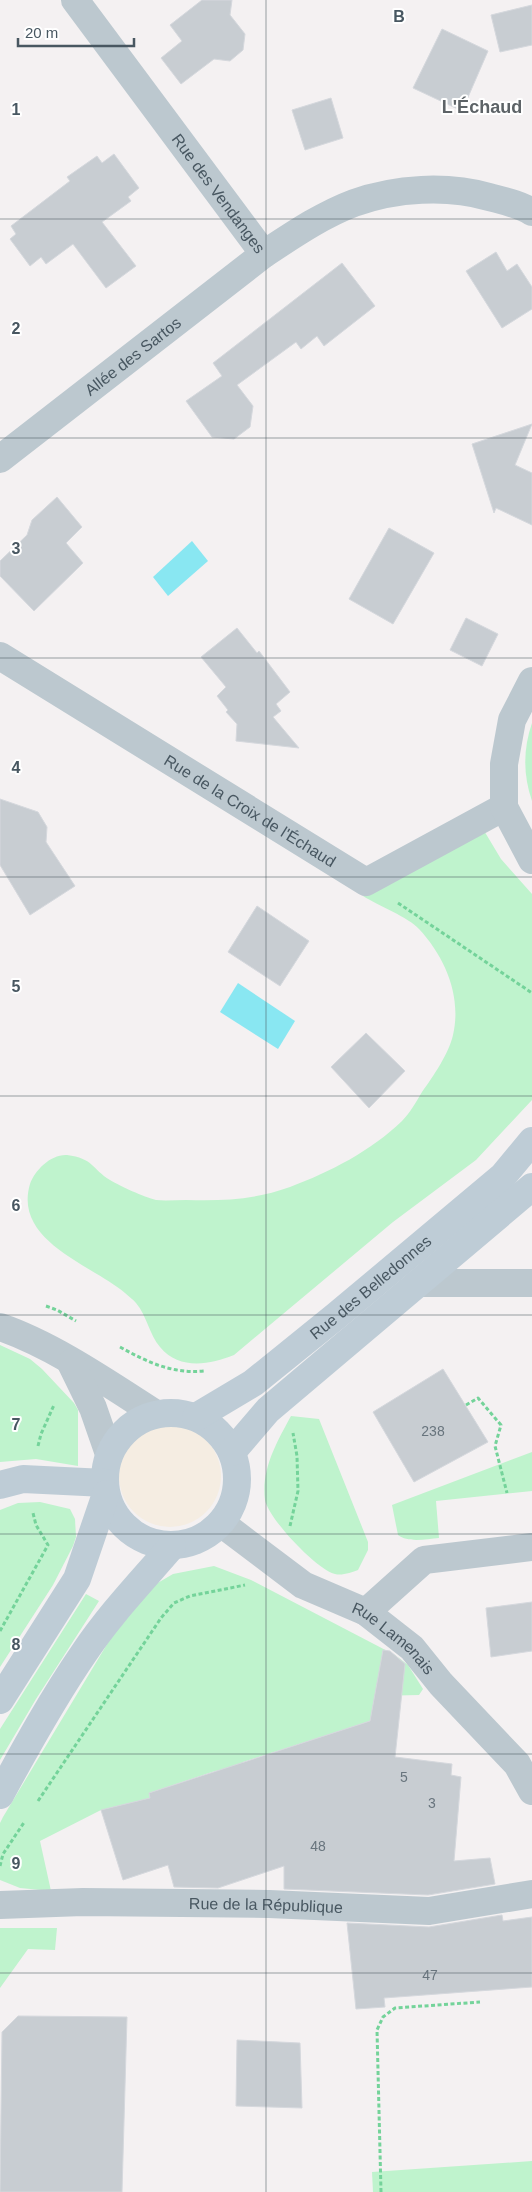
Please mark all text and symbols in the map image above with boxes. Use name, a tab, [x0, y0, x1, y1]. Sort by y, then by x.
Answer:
text: B	[393, 8, 405, 25]
scale bar	[18, 15, 134, 47]
text: 20 m	[25, 24, 58, 41]
district label: L'Échaud	[442, 96, 522, 117]
text: 1	[12, 101, 21, 118]
street label: Rue des Vendanges	[169, 131, 268, 257]
street label: Allée des Sartos	[82, 314, 184, 399]
text: 2	[12, 320, 21, 337]
text: 3	[12, 540, 21, 557]
street label: Rue de la Croix de l'Échaud	[161, 752, 339, 870]
text: 4	[12, 759, 21, 776]
text: 5	[12, 978, 21, 995]
text: 6	[12, 1197, 21, 1214]
street label: Rue des Belledonnes	[307, 1232, 435, 1343]
text: 7	[12, 1416, 21, 1433]
house number: 238	[421, 1423, 445, 1439]
street label: Rue Lamenais	[350, 1599, 438, 1678]
text: 8	[12, 1636, 21, 1653]
house number: 5	[400, 1769, 408, 1785]
house number: 3	[428, 1795, 436, 1811]
house number: 48	[310, 1838, 326, 1854]
text: 9	[12, 1855, 21, 1872]
street label: Rue de la République	[189, 1895, 343, 1916]
house number: 47	[422, 1967, 438, 1983]

